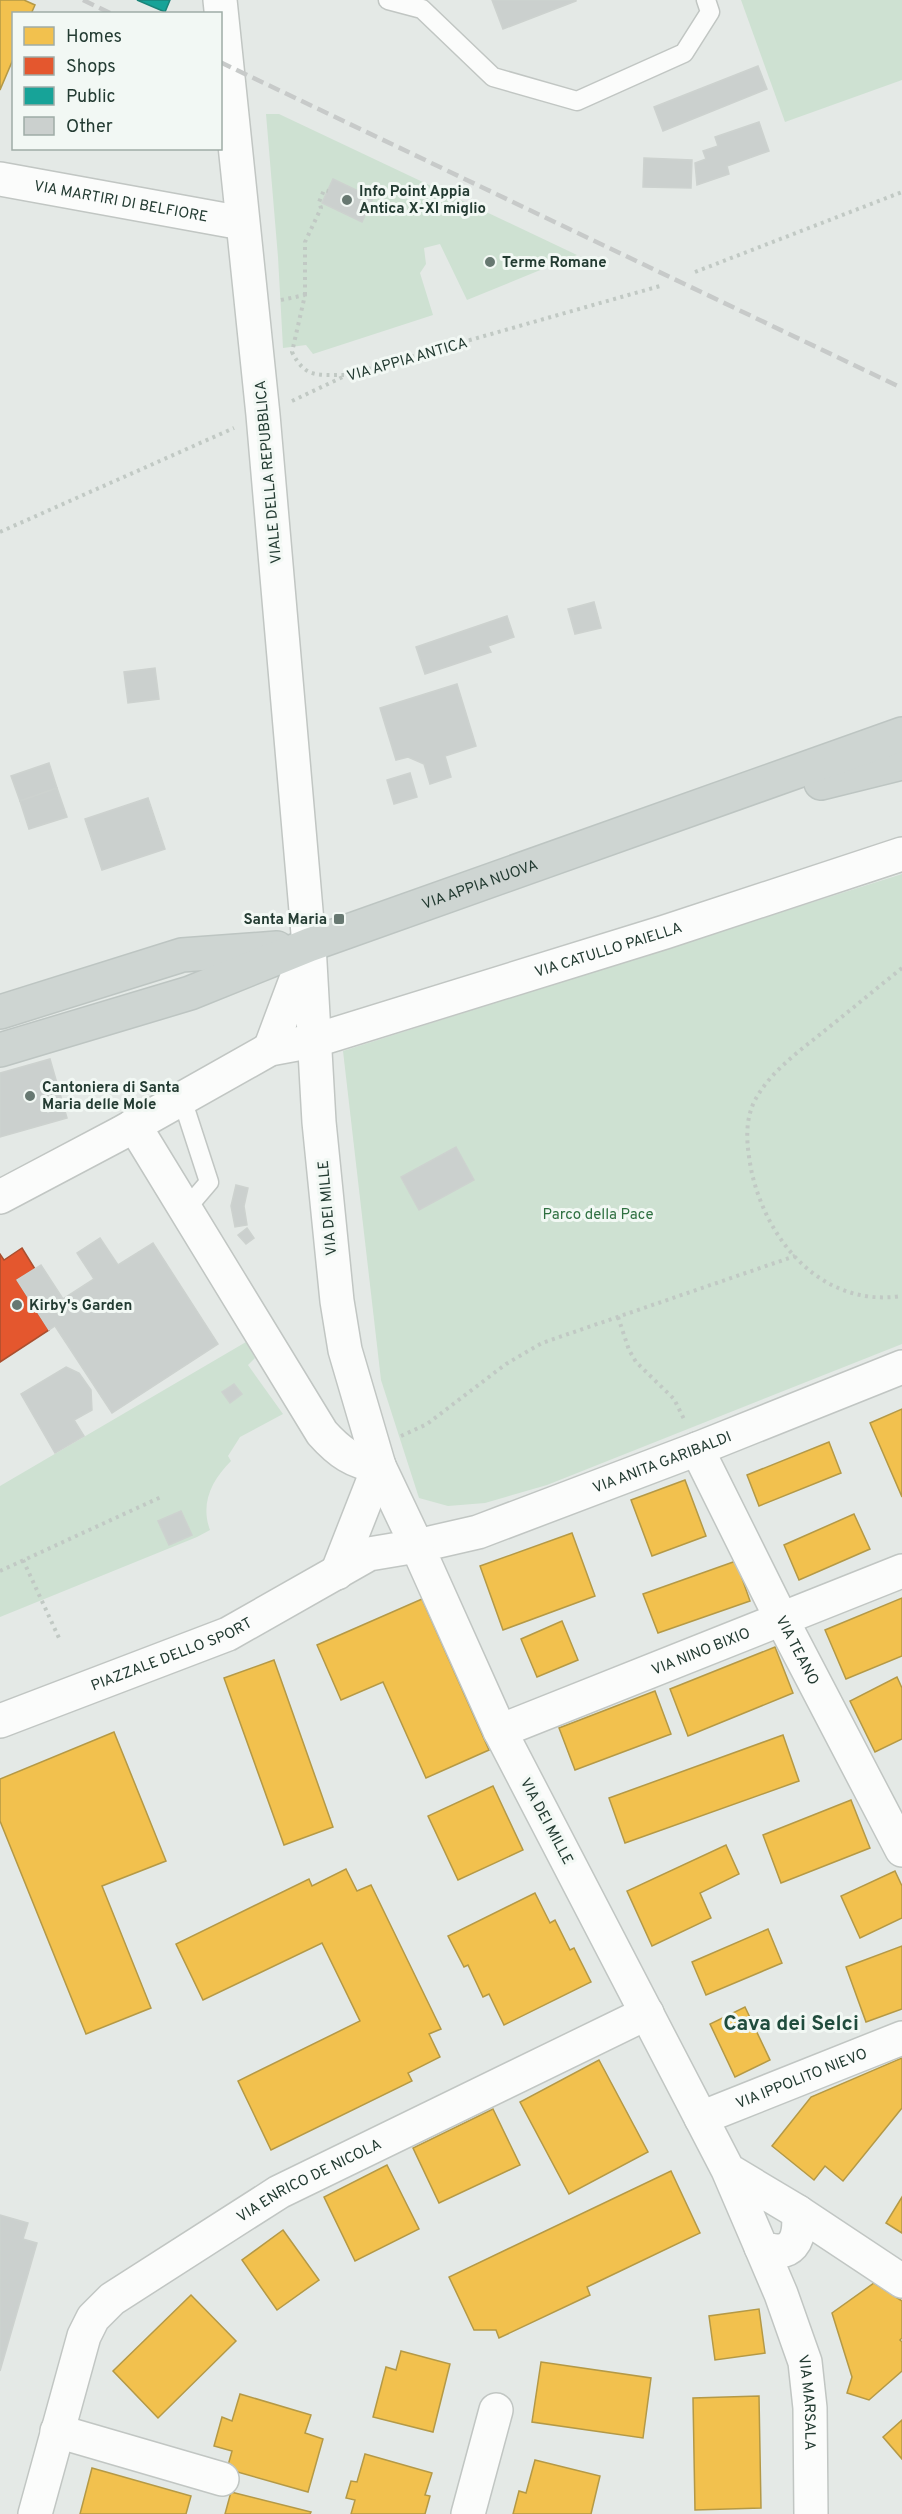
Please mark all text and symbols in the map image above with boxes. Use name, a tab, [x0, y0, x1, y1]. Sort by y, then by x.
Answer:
legend	[12, 12, 222, 150]
text: Homes	[66, 26, 122, 49]
text: Shops	[66, 56, 116, 79]
text: Public	[66, 86, 116, 109]
text: Other	[66, 116, 113, 139]
street label: VIA MARTIRI DI BELFIORE	[32, 177, 209, 228]
place label: Info Point Appia Antica X-XI miglio	[359, 183, 486, 219]
marker: Info Point Appia Antica X-XI miglio	[340, 193, 354, 207]
place label: Terme Romane	[502, 254, 607, 273]
marker: Terme Romane	[483, 255, 497, 269]
street label: VIA APPIA ANTICA	[345, 334, 470, 387]
street label: VIALE DELLA REPUBBLICA	[252, 379, 287, 564]
street label: VIA APPIA NUOVA	[420, 856, 541, 915]
place label: Santa Maria	[243, 911, 327, 930]
marker: Santa Maria	[332, 912, 346, 926]
street label: VIA CATULLO PAIELLA	[533, 919, 685, 983]
place label: Cantoniera di Santa Maria delle Mole	[42, 1079, 180, 1115]
marker: Cantoniera di Santa Maria delle Mole	[23, 1089, 37, 1103]
street label: VIA DEI MILLE	[315, 1159, 342, 1256]
park label: Parco della Pace	[543, 1206, 653, 1225]
place label: Kirby's Garden	[29, 1297, 132, 1316]
marker: Kirby's Garden	[10, 1298, 24, 1312]
street label: VIA ANITA GARIBALDI	[590, 1428, 735, 1499]
street label: VIA TEANO	[771, 1613, 822, 1689]
street label: PIAZZALE DELLO SPORT	[89, 1614, 256, 1696]
street label: VIA NINO BIXIO	[649, 1624, 753, 1681]
street label: VIA DEI MILLE	[515, 1775, 577, 1868]
district label: Cava dei Selci	[723, 2011, 859, 2038]
street label: VIA IPPOLITO NIEVO	[733, 2045, 870, 2114]
street label: VIA ENRICO DE NICOLA	[234, 2136, 385, 2227]
street label: VIA MARSALA	[792, 2353, 818, 2450]

